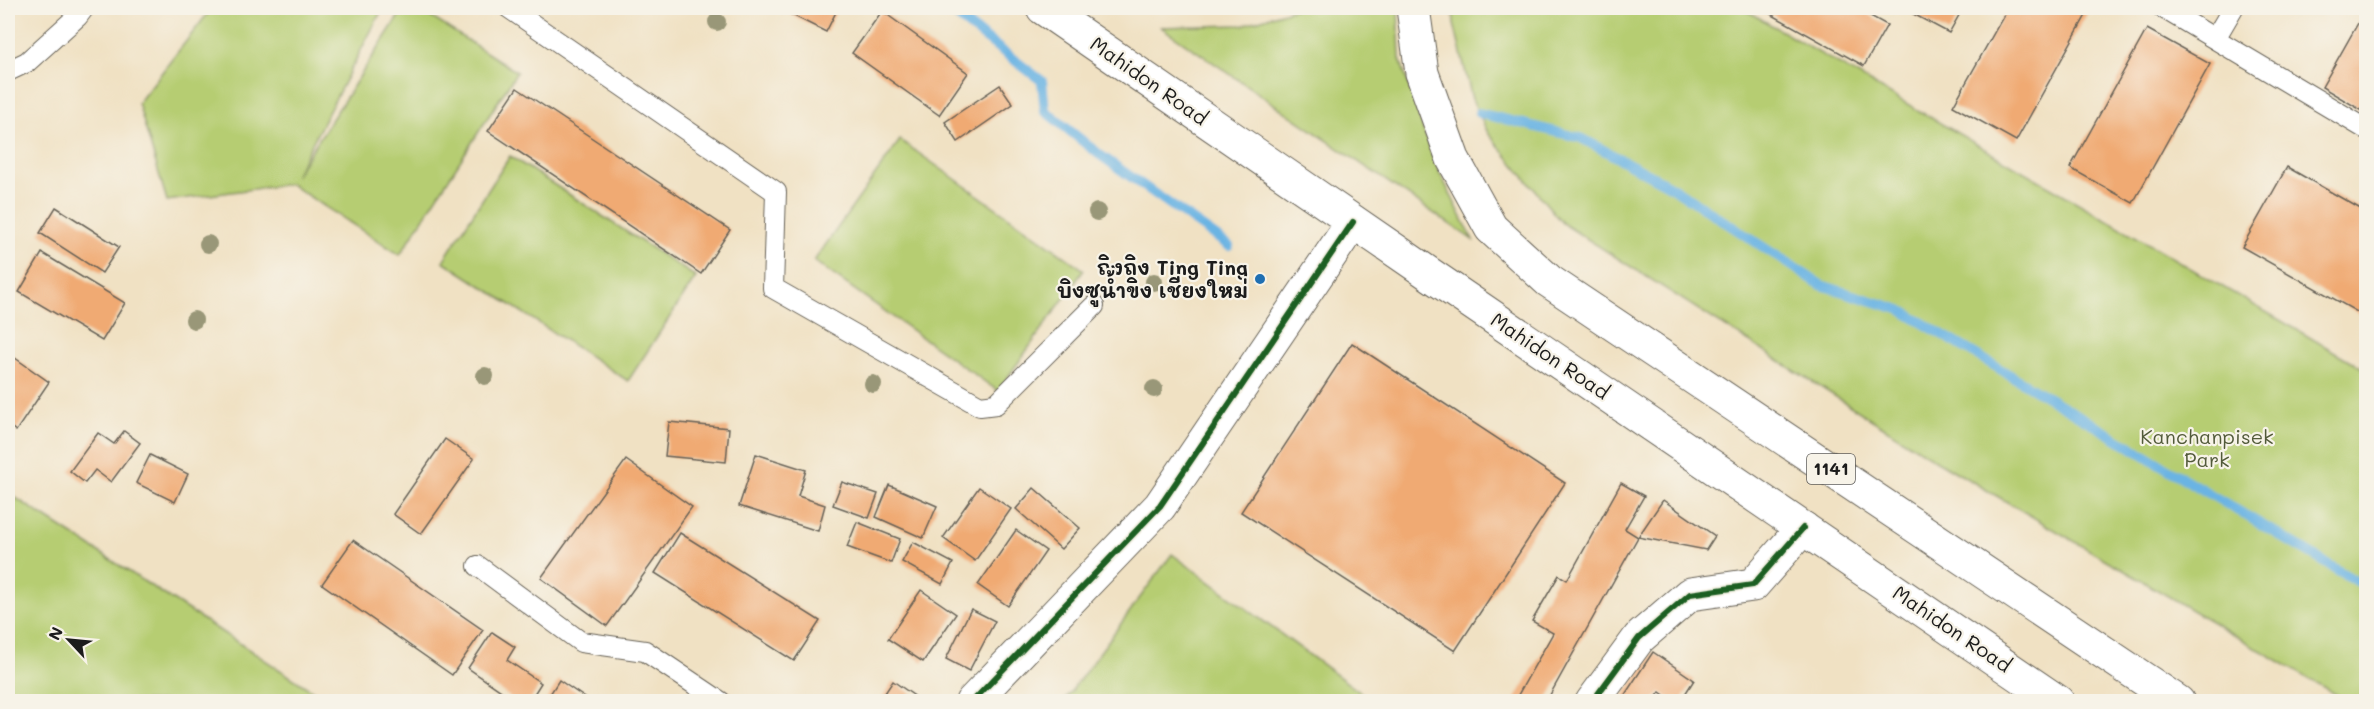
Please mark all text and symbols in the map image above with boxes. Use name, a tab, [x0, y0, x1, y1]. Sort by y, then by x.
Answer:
street label: Mahidon Road	[1086, 30, 1213, 130]
place label: ถิงถิง Ting Ting บิงซูน้ำขิง เชียงใหม่	[1057, 254, 1248, 307]
marker: ถิงถิง Ting Ting บิงซูน้ำขิง เชียงใหม่	[1253, 272, 1267, 286]
street label: Mahidon Road	[1486, 306, 1615, 404]
park label: Kanchanpisek Park	[2140, 423, 2274, 472]
road number: 1141	[1807, 454, 1855, 484]
street label: Mahidon Road	[1888, 579, 2017, 677]
north arrow	[39, 610, 99, 670]
text: N	[43, 623, 67, 643]

